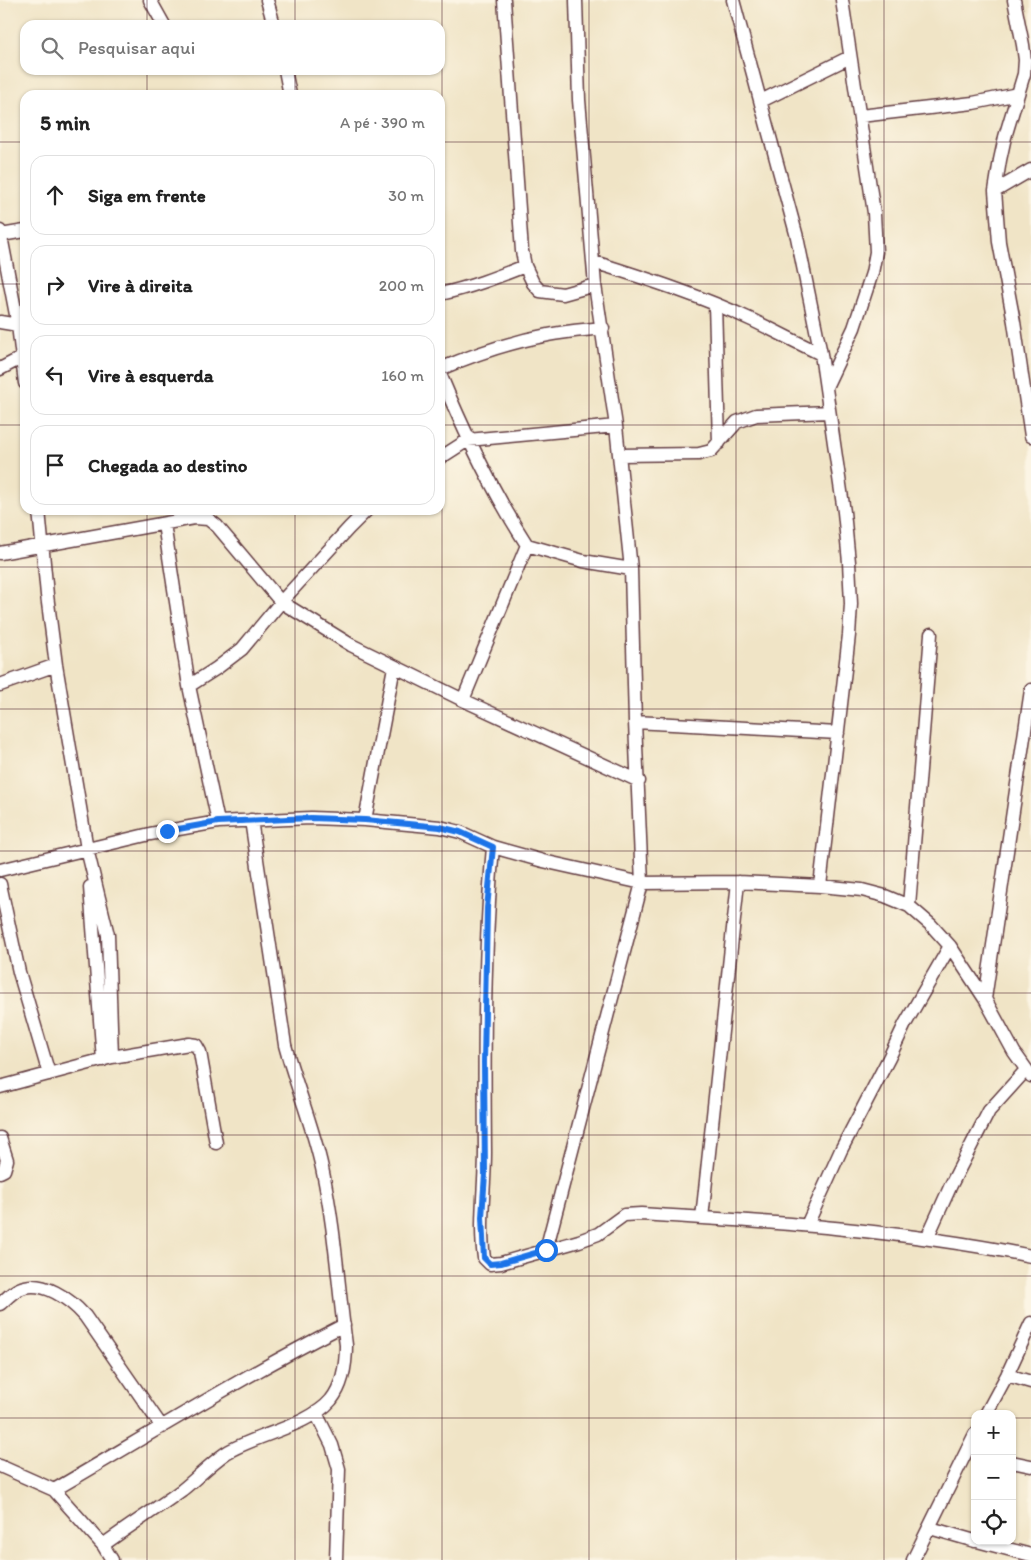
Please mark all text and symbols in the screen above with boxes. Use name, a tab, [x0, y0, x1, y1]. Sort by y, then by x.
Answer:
search box	[20, 20, 445, 75]
icon: search	[38, 34, 66, 62]
text: Pesquisar aqui	[78, 36, 195, 59]
text: 5 min	[40, 110, 90, 135]
text: A pé · 390 m	[340, 113, 425, 132]
icon: ahead	[41, 181, 69, 209]
text: Siga em frente	[88, 184, 206, 207]
text: 30 m	[388, 186, 424, 205]
icon: right	[41, 271, 69, 299]
text: Vire à direita	[88, 274, 193, 297]
text: 200 m	[379, 276, 424, 295]
icon: left	[41, 361, 69, 389]
text: Vire à esquerda	[88, 364, 214, 387]
text: 160 m	[381, 366, 424, 385]
icon: arrive	[41, 451, 69, 479]
text: Chegada ao destino	[88, 454, 247, 477]
route end	[156, 820, 179, 843]
route start	[535, 1239, 558, 1262]
map controls	[971, 1410, 1016, 1545]
button: +	[971, 1410, 1016, 1455]
button: −	[971, 1455, 1016, 1500]
button: locate	[971, 1500, 1016, 1545]

